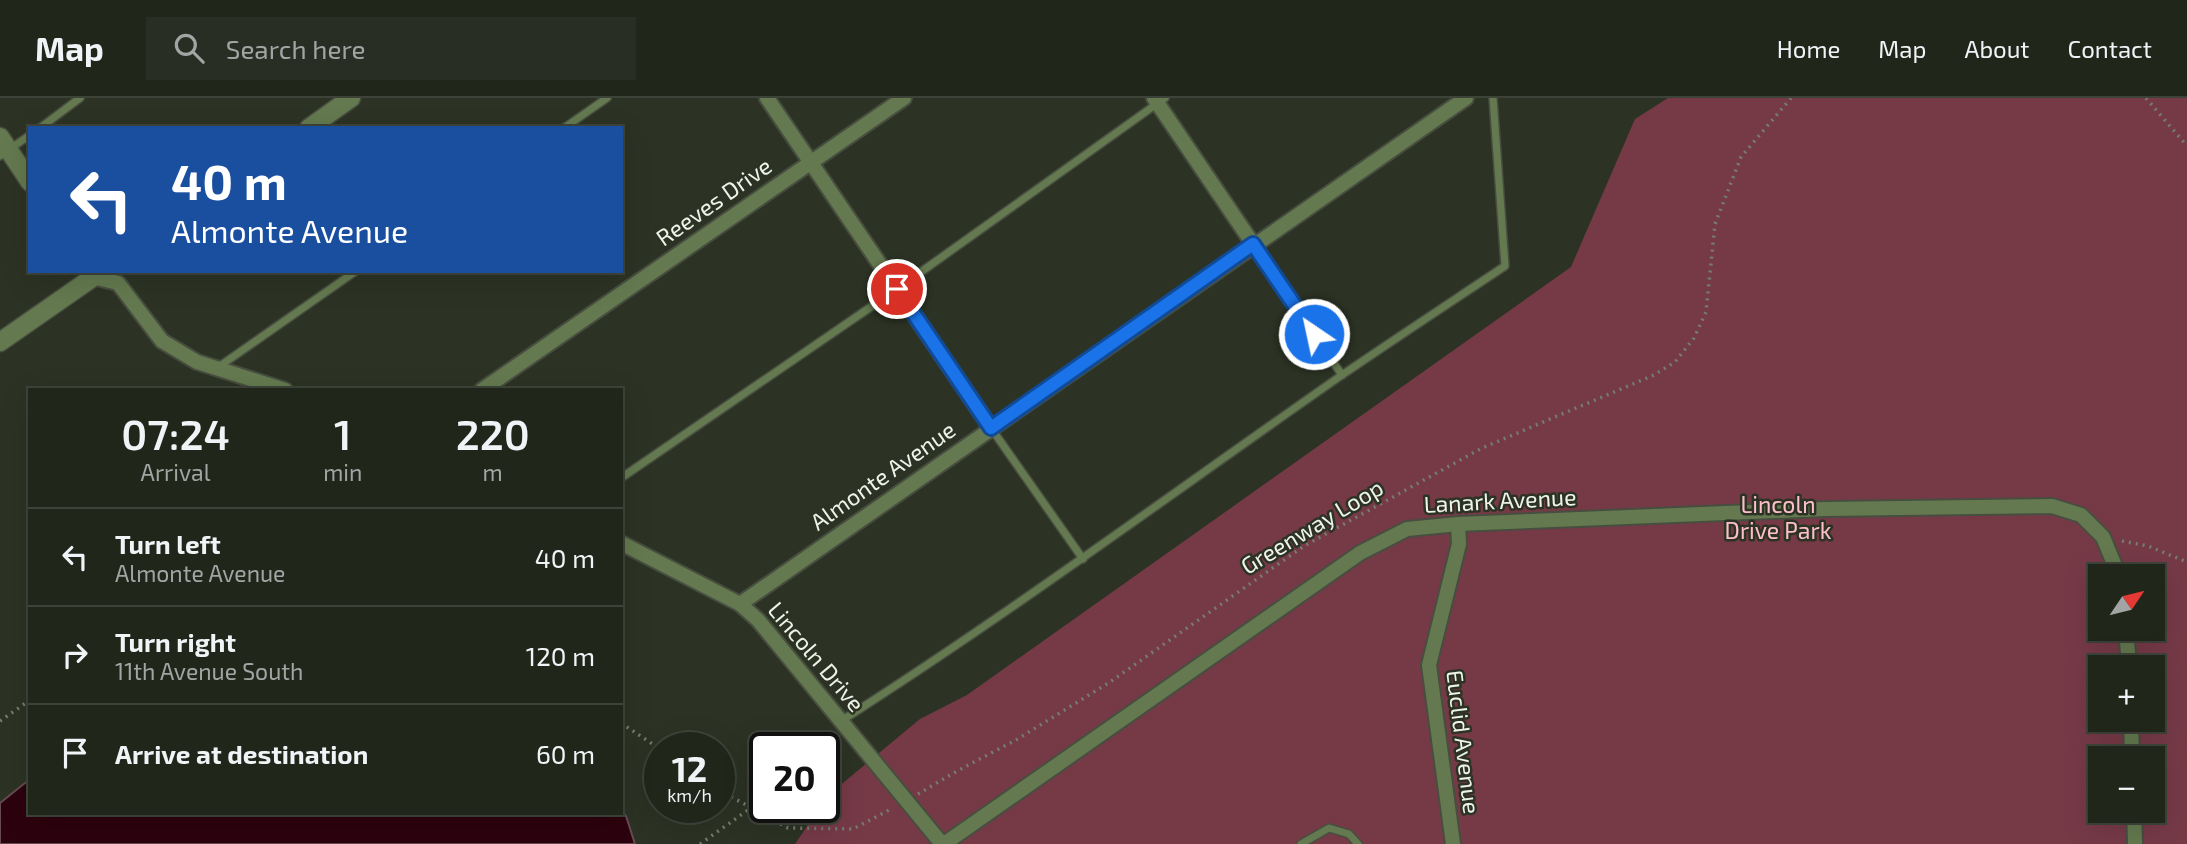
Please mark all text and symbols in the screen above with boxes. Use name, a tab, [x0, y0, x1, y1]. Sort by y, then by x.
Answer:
search box	[146, 17, 636, 80]
text: Map	[35, 28, 104, 68]
icon: search	[170, 29, 208, 67]
text: Search here	[226, 33, 365, 64]
text: Home	[1777, 34, 1840, 63]
text: Map	[1878, 34, 1926, 63]
text: About	[1964, 34, 2030, 63]
text: Contact	[2068, 34, 2152, 63]
text: 40 m	[171, 151, 287, 210]
street label: Reeves Drive	[650, 151, 777, 251]
icon: left	[56, 154, 147, 245]
text: Almonte Avenue	[171, 211, 408, 249]
pin	[867, 259, 927, 319]
icon: arrive	[878, 270, 916, 308]
position arrow	[1277, 297, 1351, 371]
text: 07:24	[121, 408, 230, 458]
text: 1	[334, 408, 352, 458]
text: 220	[456, 408, 530, 458]
street label: Almonte Avenue	[805, 415, 960, 536]
text: Arrival	[141, 458, 211, 486]
text: min	[323, 458, 362, 486]
text: m	[483, 458, 503, 486]
street label: Greenway Loop	[1235, 473, 1388, 580]
street label: Lanark Avenue	[1423, 482, 1577, 518]
park label: Lincoln Drive Park	[1725, 490, 1832, 544]
text: Turn left	[115, 528, 221, 559]
icon: left	[56, 538, 94, 576]
text: 40 m	[535, 542, 595, 573]
text: Almonte Avenue	[115, 559, 285, 587]
north arrow	[2088, 564, 2165, 640]
map controls	[2088, 564, 2165, 823]
street label: Lincoln Drive	[763, 596, 871, 717]
text: Turn right	[115, 626, 236, 657]
icon: right	[56, 636, 94, 674]
text: 120 m	[526, 640, 595, 671]
button: +	[2088, 655, 2165, 732]
text: 11th Avenue South	[115, 657, 303, 685]
street label: Euclid Avenue	[1441, 668, 1487, 815]
speed limit sign: 20	[749, 732, 840, 823]
icon: arrive	[56, 734, 94, 772]
text: Arrive at destination	[115, 738, 368, 769]
text: 60 m	[536, 738, 595, 769]
button: −	[2088, 746, 2165, 823]
text: 12	[672, 747, 707, 789]
text: km/h	[667, 784, 712, 806]

